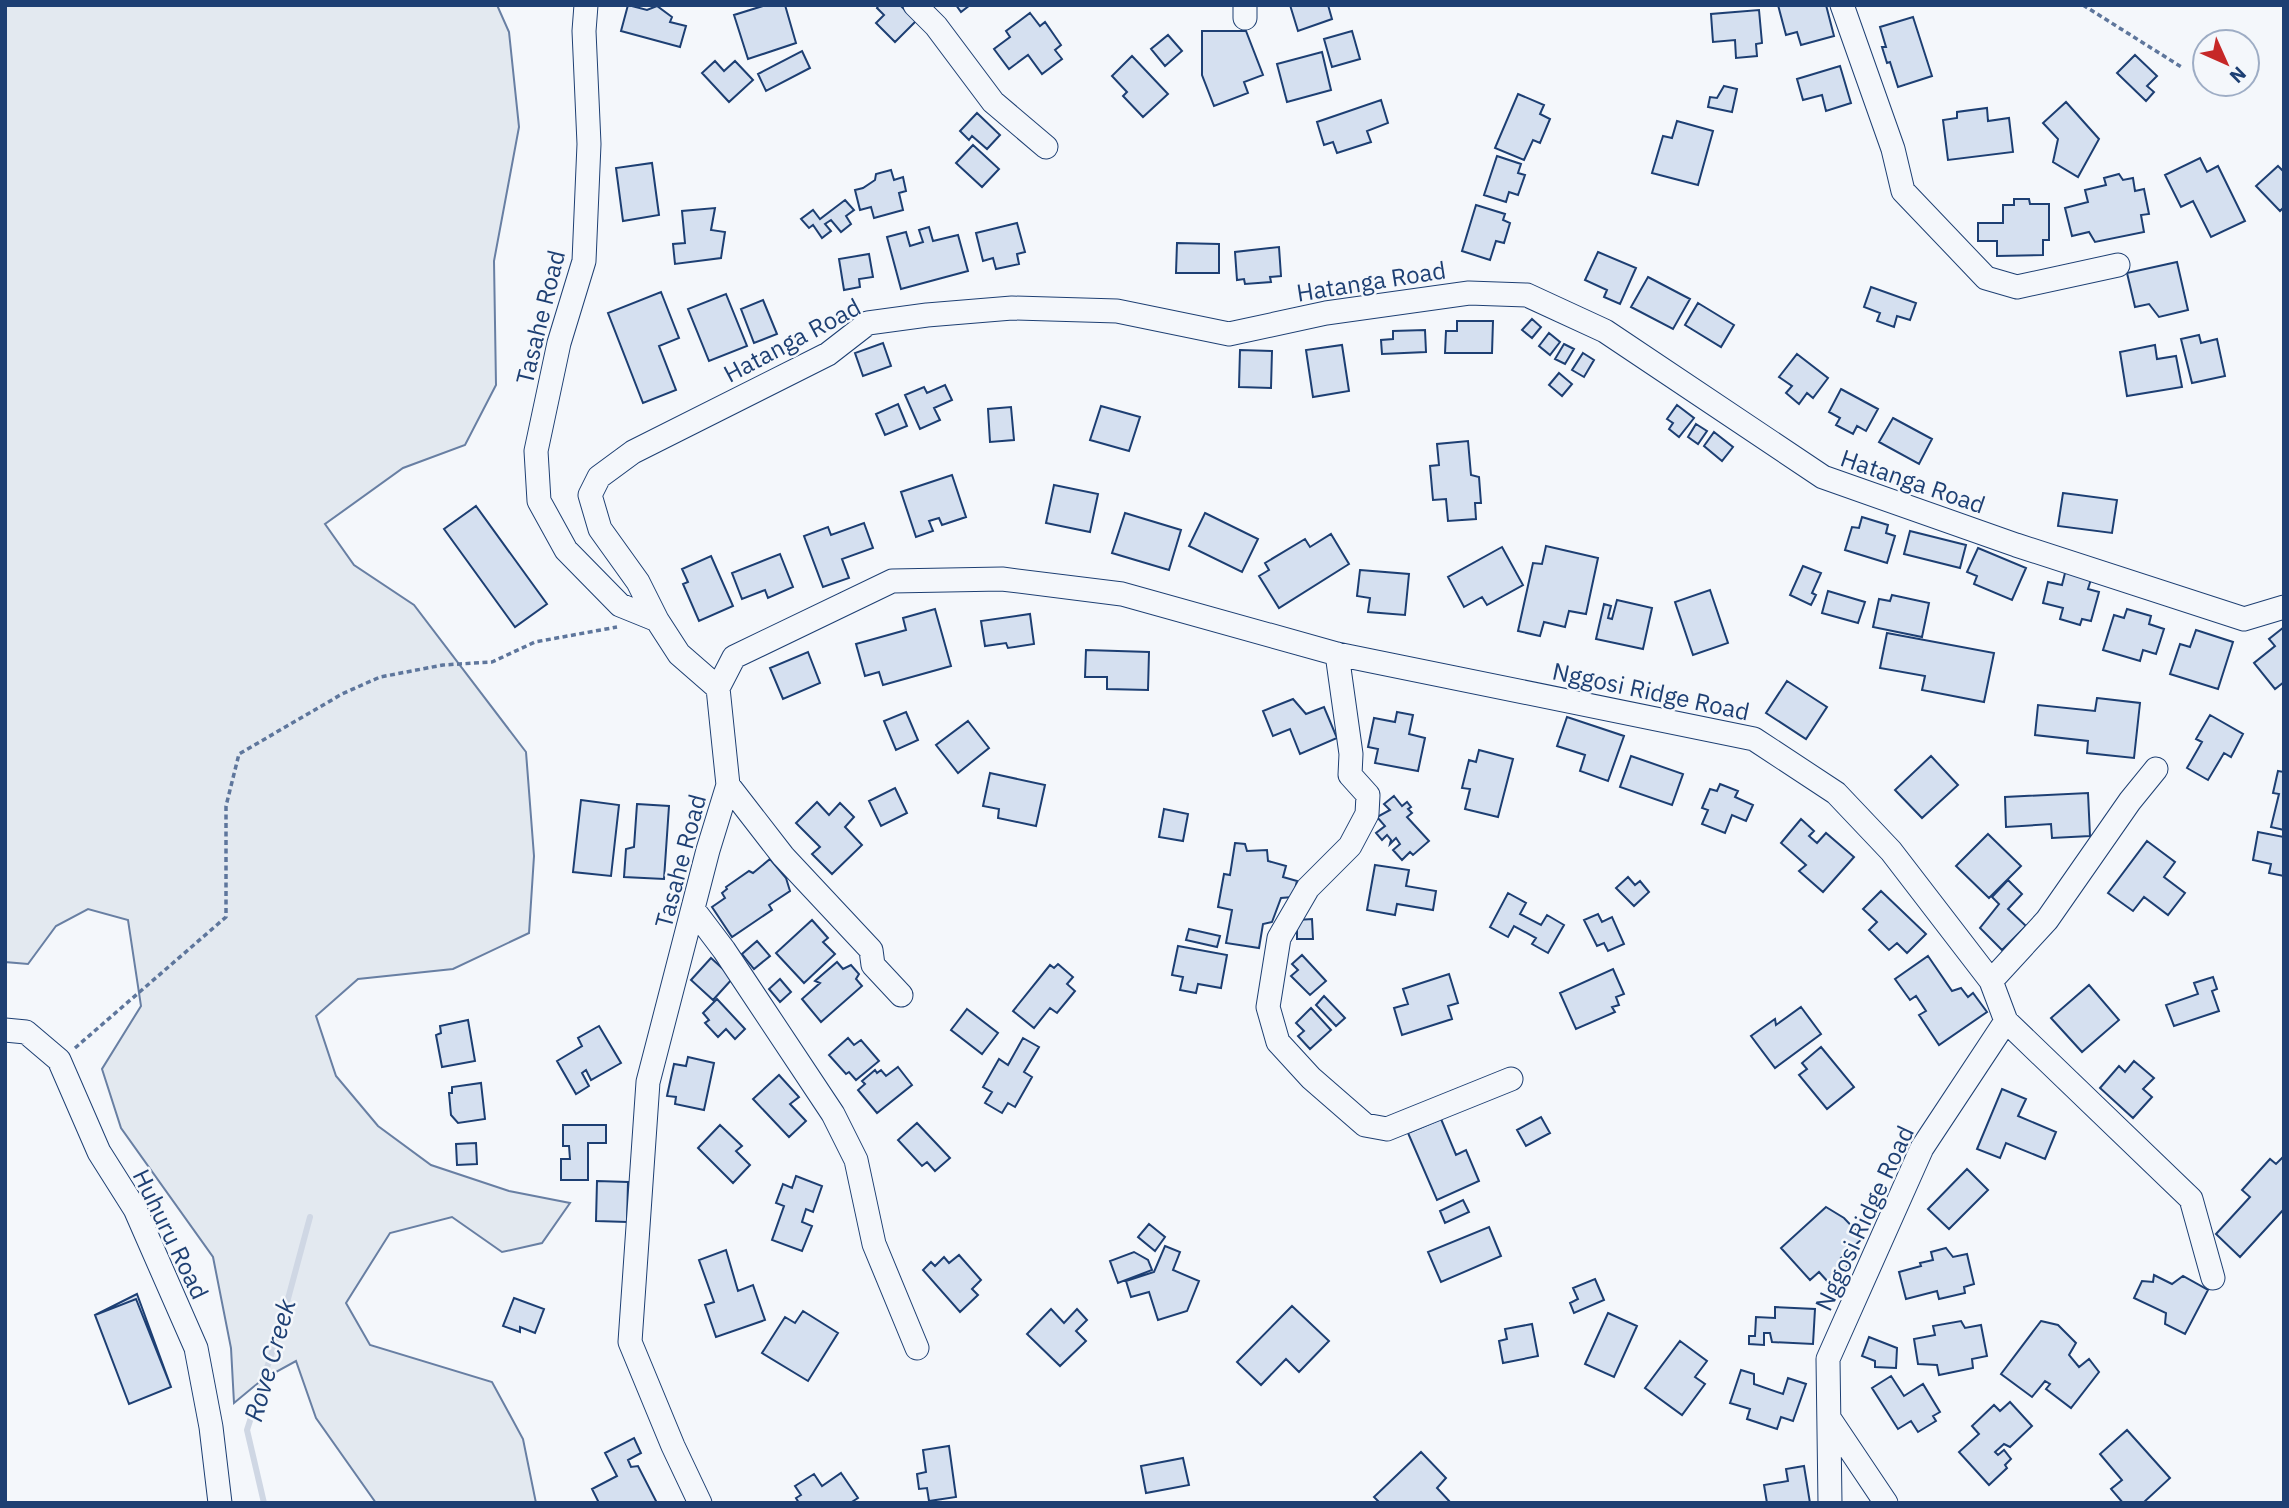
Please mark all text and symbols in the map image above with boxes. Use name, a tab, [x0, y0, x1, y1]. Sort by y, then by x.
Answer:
north arrow	[2191, 28, 2261, 98]
text: N	[2225, 62, 2251, 88]
street label: Tasahe Road	[508, 247, 572, 387]
street label: Hatanga Road	[1294, 253, 1448, 309]
street label: Hatanga Road	[718, 290, 866, 390]
street label: Hatanga Road	[1836, 441, 1990, 521]
street label: Nggosi Ridge Road	[1549, 654, 1753, 728]
street label: Tasahe Road	[647, 791, 713, 931]
street label: Nggosi Ridge Road	[1807, 1120, 1921, 1316]
street label: Huhuru Road	[126, 1164, 216, 1304]
water label: Rove Creek	[235, 1294, 303, 1425]

